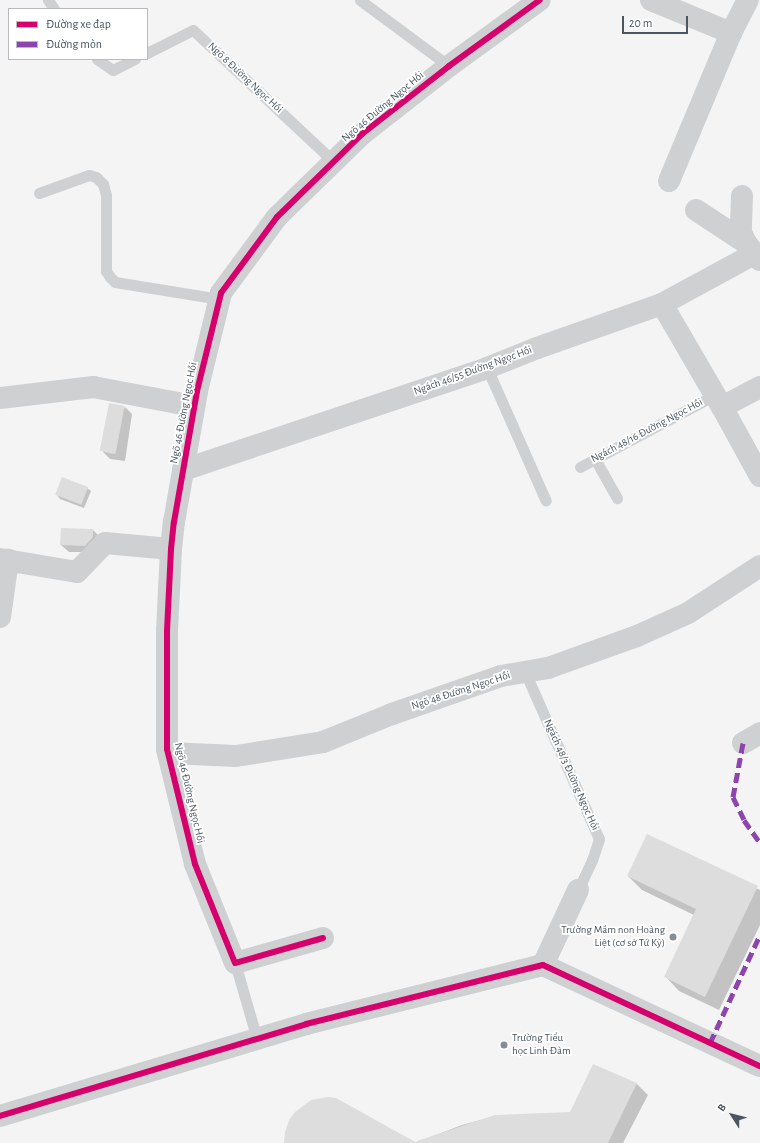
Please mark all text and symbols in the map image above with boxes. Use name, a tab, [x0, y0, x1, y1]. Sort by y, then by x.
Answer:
legend	[8, 8, 148, 60]
scale bar	[624, 8, 690, 34]
text: 20 m	[629, 17, 652, 29]
text: Đường xe đạp	[46, 18, 111, 30]
text: Đường mòn	[46, 38, 102, 50]
street label: Ngõ 8 Đường Ngọc Hồi	[205, 40, 285, 116]
street label: Ngõ 46 Đường Ngọc Hồi	[339, 69, 427, 145]
street label: Ngách 46/55 Đường Ngọc Hồi	[412, 343, 534, 399]
street label: Ngõ 46 Đường Ngọc Hồi	[168, 361, 200, 465]
street label: Ngách 48/16 Đường Ngọc Hồi	[589, 396, 705, 466]
street label: Ngõ 48 Đường Ngọc Hồi	[410, 669, 512, 713]
street label: Ngách 48/3 Đường Ngọc Hồi	[541, 717, 601, 833]
street label: Ngõ 46 Đường Ngọc Hồi	[171, 741, 207, 845]
place label: Trường Mầm non Hoàng Liệt (cơ sở Tứ Kỳ)	[561, 924, 665, 950]
marker: Trường Mầm non Hoàng Liệt (cơ sở Tứ Kỳ)	[668, 932, 678, 942]
place label: Trường Tiểu học Linh Đàm	[512, 1032, 571, 1058]
marker: Trường Tiểu học Linh Đàm	[499, 1040, 509, 1050]
north arrow	[712, 1095, 752, 1135]
text: B	[716, 1102, 728, 1113]

